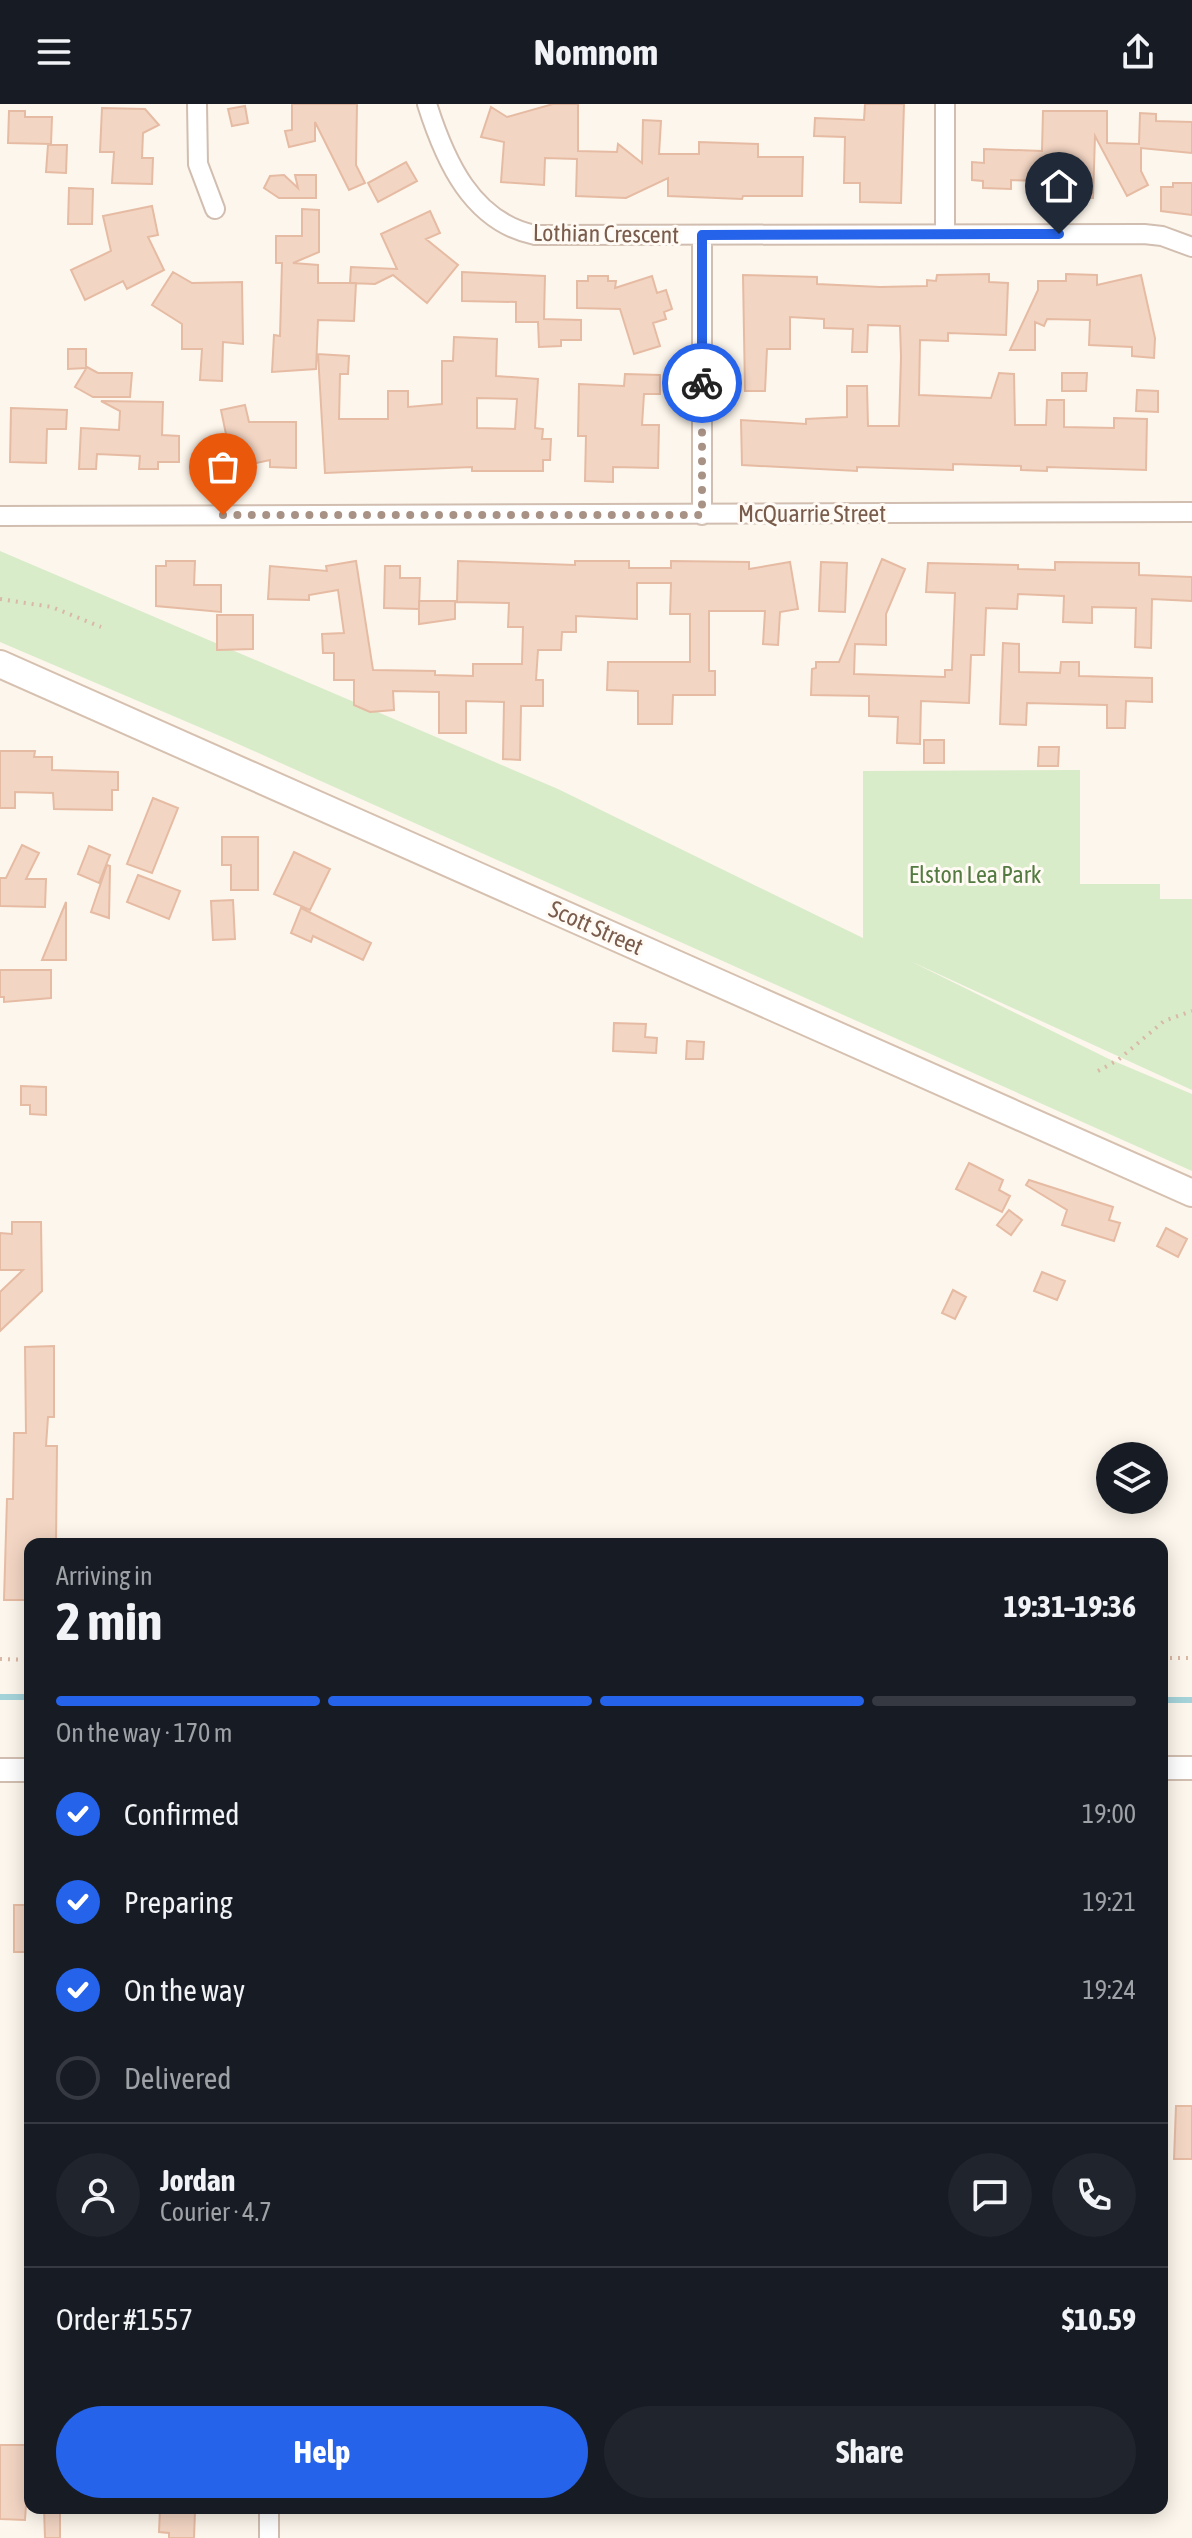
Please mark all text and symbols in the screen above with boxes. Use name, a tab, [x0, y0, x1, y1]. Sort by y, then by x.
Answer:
icon: menu	[32, 30, 76, 74]
icon: share	[1116, 30, 1160, 74]
text: Nomnom	[534, 31, 658, 73]
pin	[1025, 152, 1093, 234]
icon: home	[1037, 164, 1081, 208]
street label: Lothian Crescent	[533, 219, 679, 248]
courier	[662, 343, 742, 423]
icon: bike	[680, 361, 724, 405]
pin	[189, 433, 257, 515]
icon: bag	[201, 445, 245, 489]
street label: McQuarrie Street	[738, 500, 886, 527]
park label: Elston Lea Park	[909, 861, 1042, 888]
street label: Scott Street	[545, 895, 647, 960]
map controls	[1096, 1442, 1168, 1514]
button: layers	[1096, 1442, 1168, 1514]
text: Arriving in	[56, 1561, 153, 1591]
text: 19:31–19:36	[1004, 1589, 1136, 1623]
text: 2 min	[56, 1591, 162, 1651]
text: On the way · 170 m	[56, 1718, 233, 1748]
icon: check	[56, 1792, 100, 1836]
text: Confirmed	[124, 1797, 239, 1831]
text: 19:00	[1082, 1799, 1136, 1829]
icon: check	[56, 1880, 100, 1924]
text: Preparing	[124, 1885, 233, 1919]
text: 19:21	[1082, 1887, 1136, 1917]
icon: check	[56, 1968, 100, 2012]
text: On the way	[124, 1973, 245, 2007]
text: 19:24	[1082, 1975, 1136, 2005]
text: Delivered	[124, 2061, 232, 2095]
button: person	[56, 2153, 140, 2237]
button: chat	[948, 2153, 1032, 2237]
button: phone	[1052, 2153, 1136, 2237]
text: Jordan	[160, 2163, 235, 2197]
text: Courier · 4.7	[160, 2197, 271, 2227]
text: Order #1557	[56, 2302, 193, 2336]
text: $10.59	[1062, 2302, 1136, 2336]
button: Help	[56, 2406, 588, 2498]
button: Share	[604, 2406, 1136, 2498]

